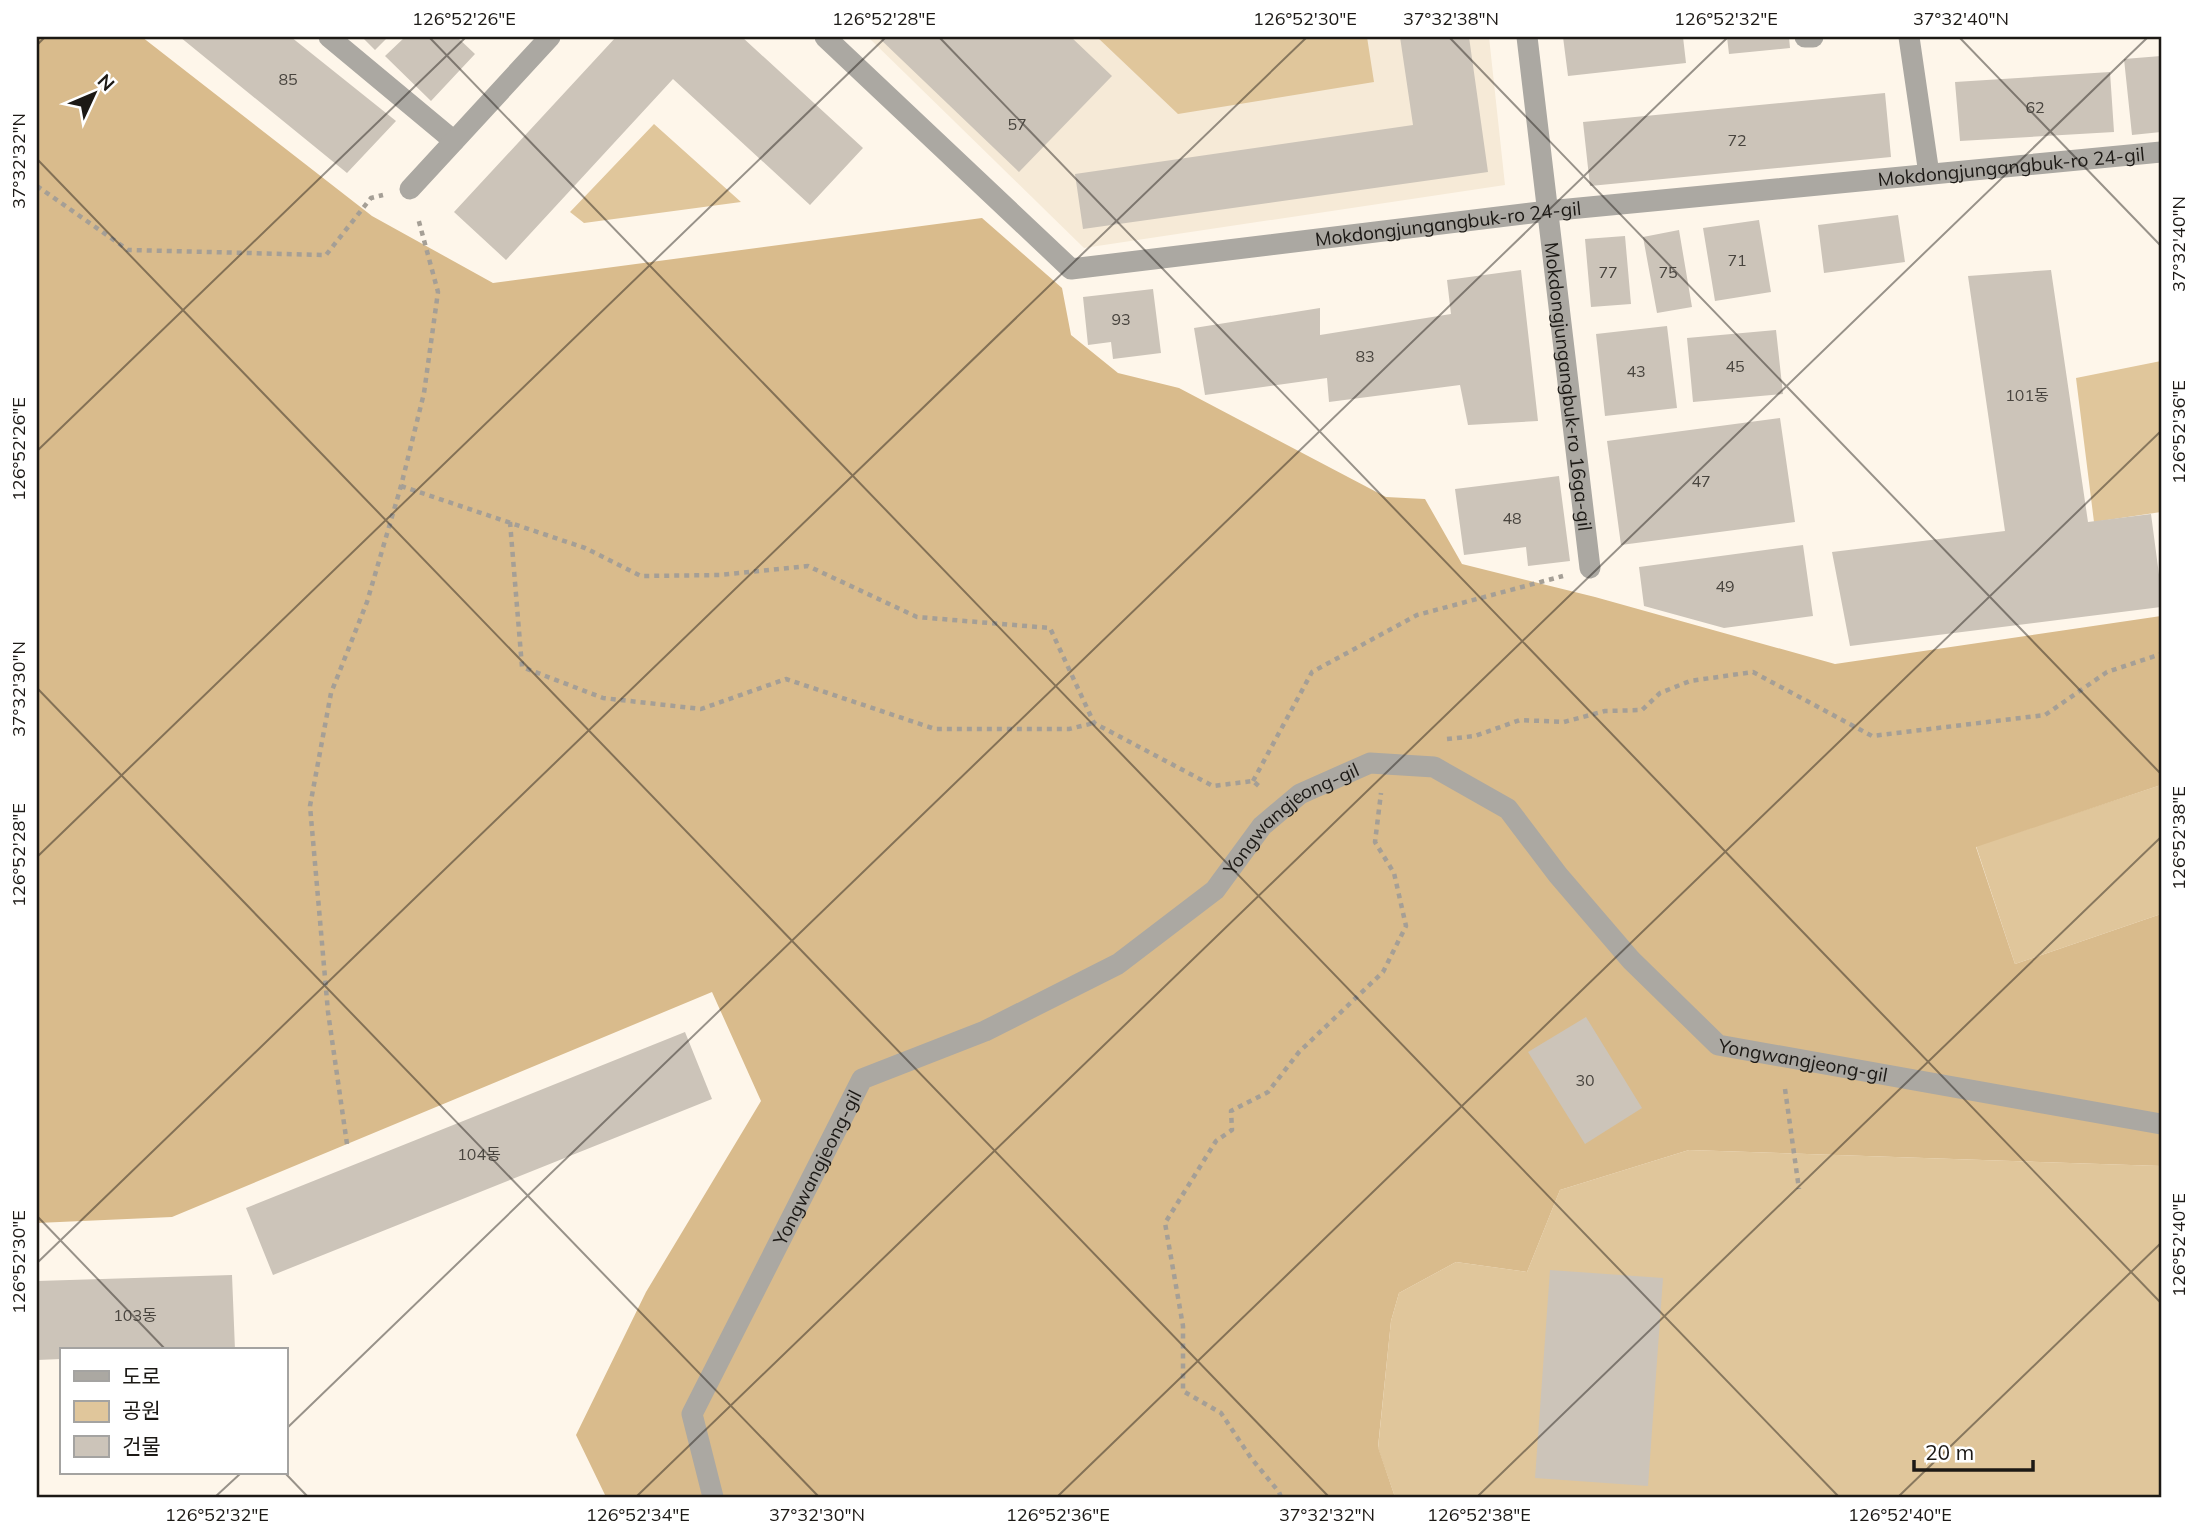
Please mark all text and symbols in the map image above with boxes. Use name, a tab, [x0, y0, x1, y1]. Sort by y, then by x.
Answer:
text: 126°52'26"E	[412, 7, 516, 30]
text: 126°52'28"E	[832, 7, 936, 30]
text: 126°52'30"E	[1253, 7, 1357, 30]
text: 37°32'38"N	[1403, 7, 1499, 30]
text: 126°52'32"E	[1674, 7, 1778, 30]
text: 37°32'40"N	[1913, 7, 2009, 30]
north arrow	[60, 60, 130, 130]
text: N	[93, 69, 120, 96]
house number: 85	[278, 69, 298, 89]
house number: 62	[2025, 97, 2045, 117]
text: 37°32'32"N	[7, 113, 30, 209]
house number: 57	[1007, 114, 1027, 134]
house number: 72	[1727, 130, 1747, 150]
street label: Mokdongjungangbuk-ro 24-gil	[1877, 142, 2146, 191]
street label: Mokdongjungangbuk-ro 24-gil	[1314, 196, 1582, 251]
text: 37°32'40"N	[2167, 196, 2190, 292]
street label: Mokdongjungangbuk-ro 16ga-gil	[1539, 241, 1598, 532]
house number: 71	[1727, 250, 1747, 270]
house number: 77	[1598, 262, 1618, 282]
house number: 75	[1658, 262, 1678, 282]
house number: 93	[1111, 309, 1131, 329]
house number: 83	[1355, 346, 1375, 366]
house number: 45	[1725, 356, 1745, 376]
house number: 43	[1626, 361, 1646, 381]
text: 126°52'36"E	[2167, 380, 2190, 484]
house number: 101동	[2005, 385, 2049, 405]
text: 126°52'26"E	[7, 397, 30, 501]
house number: 47	[1691, 471, 1711, 491]
house number: 48	[1502, 508, 1522, 528]
house number: 49	[1715, 576, 1735, 596]
text: 37°32'30"N	[7, 641, 30, 737]
street label: Yongwangjeong-gil	[1217, 757, 1363, 881]
text: 126°52'38"E	[2167, 786, 2190, 890]
text: 126°52'28"E	[7, 803, 30, 907]
street label: Yongwangjeong-gil	[1716, 1033, 1889, 1087]
house number: 30	[1575, 1070, 1595, 1090]
street label: Yongwangjeong-gil	[767, 1086, 866, 1250]
house number: 104동	[457, 1144, 501, 1164]
text: 126°52'40"E	[2167, 1193, 2190, 1297]
text: 126°52'30"E	[7, 1210, 30, 1314]
house number: 103동	[113, 1305, 157, 1325]
legend	[60, 1348, 287, 1474]
text: 도로	[122, 1363, 161, 1389]
text: 공원	[122, 1397, 161, 1423]
scale bar	[1914, 1429, 2034, 1473]
text: 건물	[122, 1433, 161, 1459]
text: 20 m	[1925, 1439, 1974, 1465]
text: 126°52'32"E	[165, 1503, 269, 1526]
text: 126°52'34"E	[586, 1503, 690, 1526]
text: 37°32'30"N	[769, 1503, 865, 1526]
text: 126°52'36"E	[1006, 1503, 1110, 1526]
text: 37°32'32"N	[1279, 1503, 1375, 1526]
text: 126°52'38"E	[1427, 1503, 1531, 1526]
text: 126°52'40"E	[1848, 1503, 1952, 1526]

